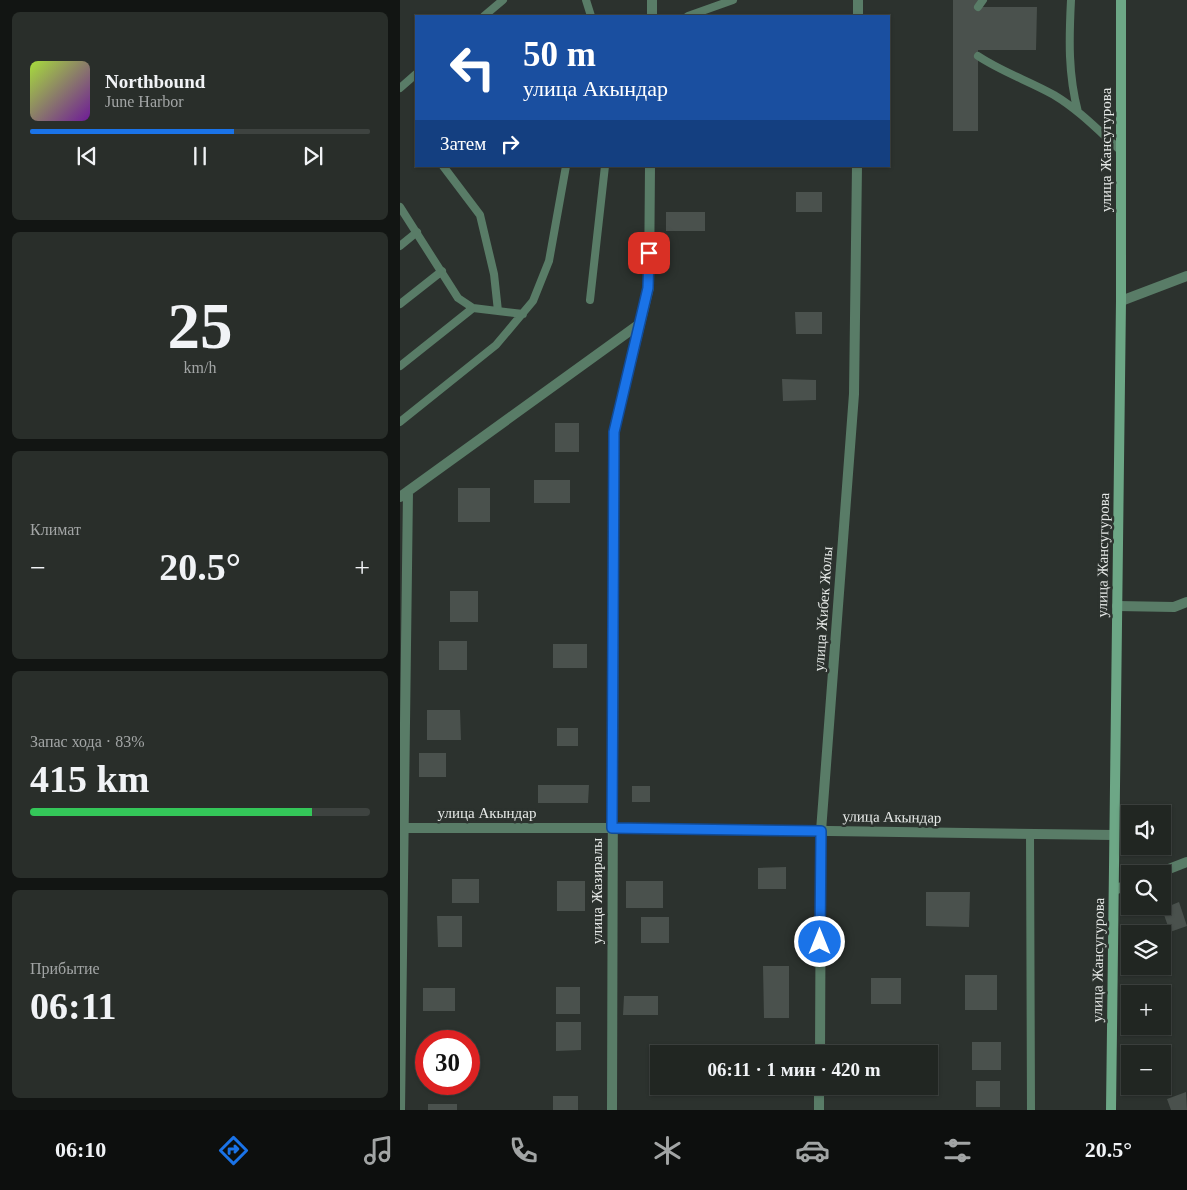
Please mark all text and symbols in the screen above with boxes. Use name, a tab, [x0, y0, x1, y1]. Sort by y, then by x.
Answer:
icon: left	[440, 35, 505, 100]
text: 50 m	[523, 35, 596, 74]
text: Northbound	[105, 71, 205, 92]
text: улица Акындар	[523, 76, 668, 101]
street label: улица Жансугурова	[1098, 87, 1114, 212]
text: June Harbor	[105, 93, 184, 110]
icon: right	[496, 130, 524, 158]
text: Затем	[440, 133, 486, 154]
icon: previous	[73, 142, 101, 170]
icon: pause	[186, 142, 214, 170]
icon: next	[299, 142, 327, 170]
pin	[628, 232, 670, 274]
icon: arrive	[635, 239, 663, 267]
text: 25	[168, 290, 233, 362]
text: km/h	[184, 359, 216, 376]
street label: улица Жансугурова	[1094, 492, 1112, 617]
text: Климат	[30, 521, 81, 538]
text: 20.5°	[159, 546, 241, 588]
street label: улица Жибек Жолы	[811, 546, 835, 672]
text: −	[30, 552, 46, 583]
text: +	[354, 552, 370, 583]
text: Запас хода · 83%	[30, 733, 145, 750]
text: 415 km	[30, 758, 149, 800]
street label: улица Акындар	[438, 805, 536, 821]
map controls	[1121, 805, 1171, 1095]
button: sound	[1121, 805, 1171, 855]
street label: улица Акындар	[842, 808, 942, 826]
street label: улица Жазиралы	[589, 838, 605, 944]
button: search	[1121, 865, 1171, 915]
street label: улица Жансугурова	[1089, 897, 1107, 1022]
position arrow	[793, 915, 845, 967]
button: layers	[1121, 925, 1171, 975]
text: Прибытие	[30, 960, 100, 977]
text: 06:11	[30, 985, 117, 1027]
button: +	[1121, 985, 1171, 1035]
speed limit sign: 30	[415, 1030, 480, 1095]
button: −	[1121, 1045, 1171, 1095]
text: 06:11 · 1 мин · 420 m	[707, 1059, 881, 1080]
icon: directions	[216, 1133, 251, 1168]
icon: music	[361, 1133, 396, 1168]
icon: phone	[506, 1133, 541, 1168]
icon: climate	[650, 1133, 685, 1168]
icon: car	[795, 1133, 830, 1168]
icon: filters	[940, 1133, 975, 1168]
text: 06:10	[55, 1137, 106, 1162]
text: 20.5°	[1085, 1137, 1132, 1162]

